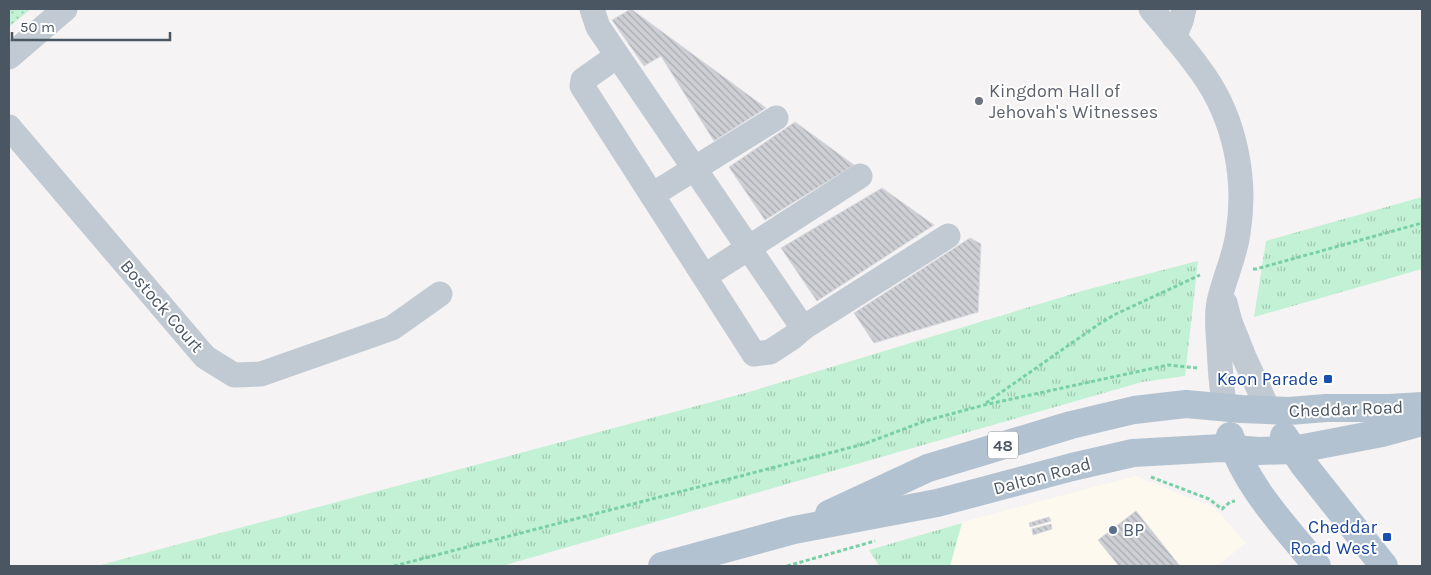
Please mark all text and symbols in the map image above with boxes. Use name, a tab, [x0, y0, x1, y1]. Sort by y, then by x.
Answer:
scale bar	[12, 10, 170, 42]
text: 50 m	[20, 18, 55, 36]
place label: Kingdom Hall of Jehovah's Witnesses	[989, 80, 1158, 123]
marker: Kingdom Hall of Jehovah's Witnesses	[973, 95, 985, 107]
street label: Bostock Court	[116, 255, 208, 357]
place label: Keon Parade	[1217, 368, 1318, 390]
marker: Keon Parade	[1322, 373, 1334, 385]
street label: Cheddar Road	[1288, 396, 1404, 422]
road number: 48	[988, 432, 1018, 458]
street label: Dalton Road	[991, 452, 1093, 500]
place label: Cheddar Road West	[1290, 516, 1377, 559]
place label: BP	[1123, 519, 1144, 541]
marker: BP	[1107, 524, 1119, 536]
marker: Cheddar Road West	[1381, 531, 1393, 543]

